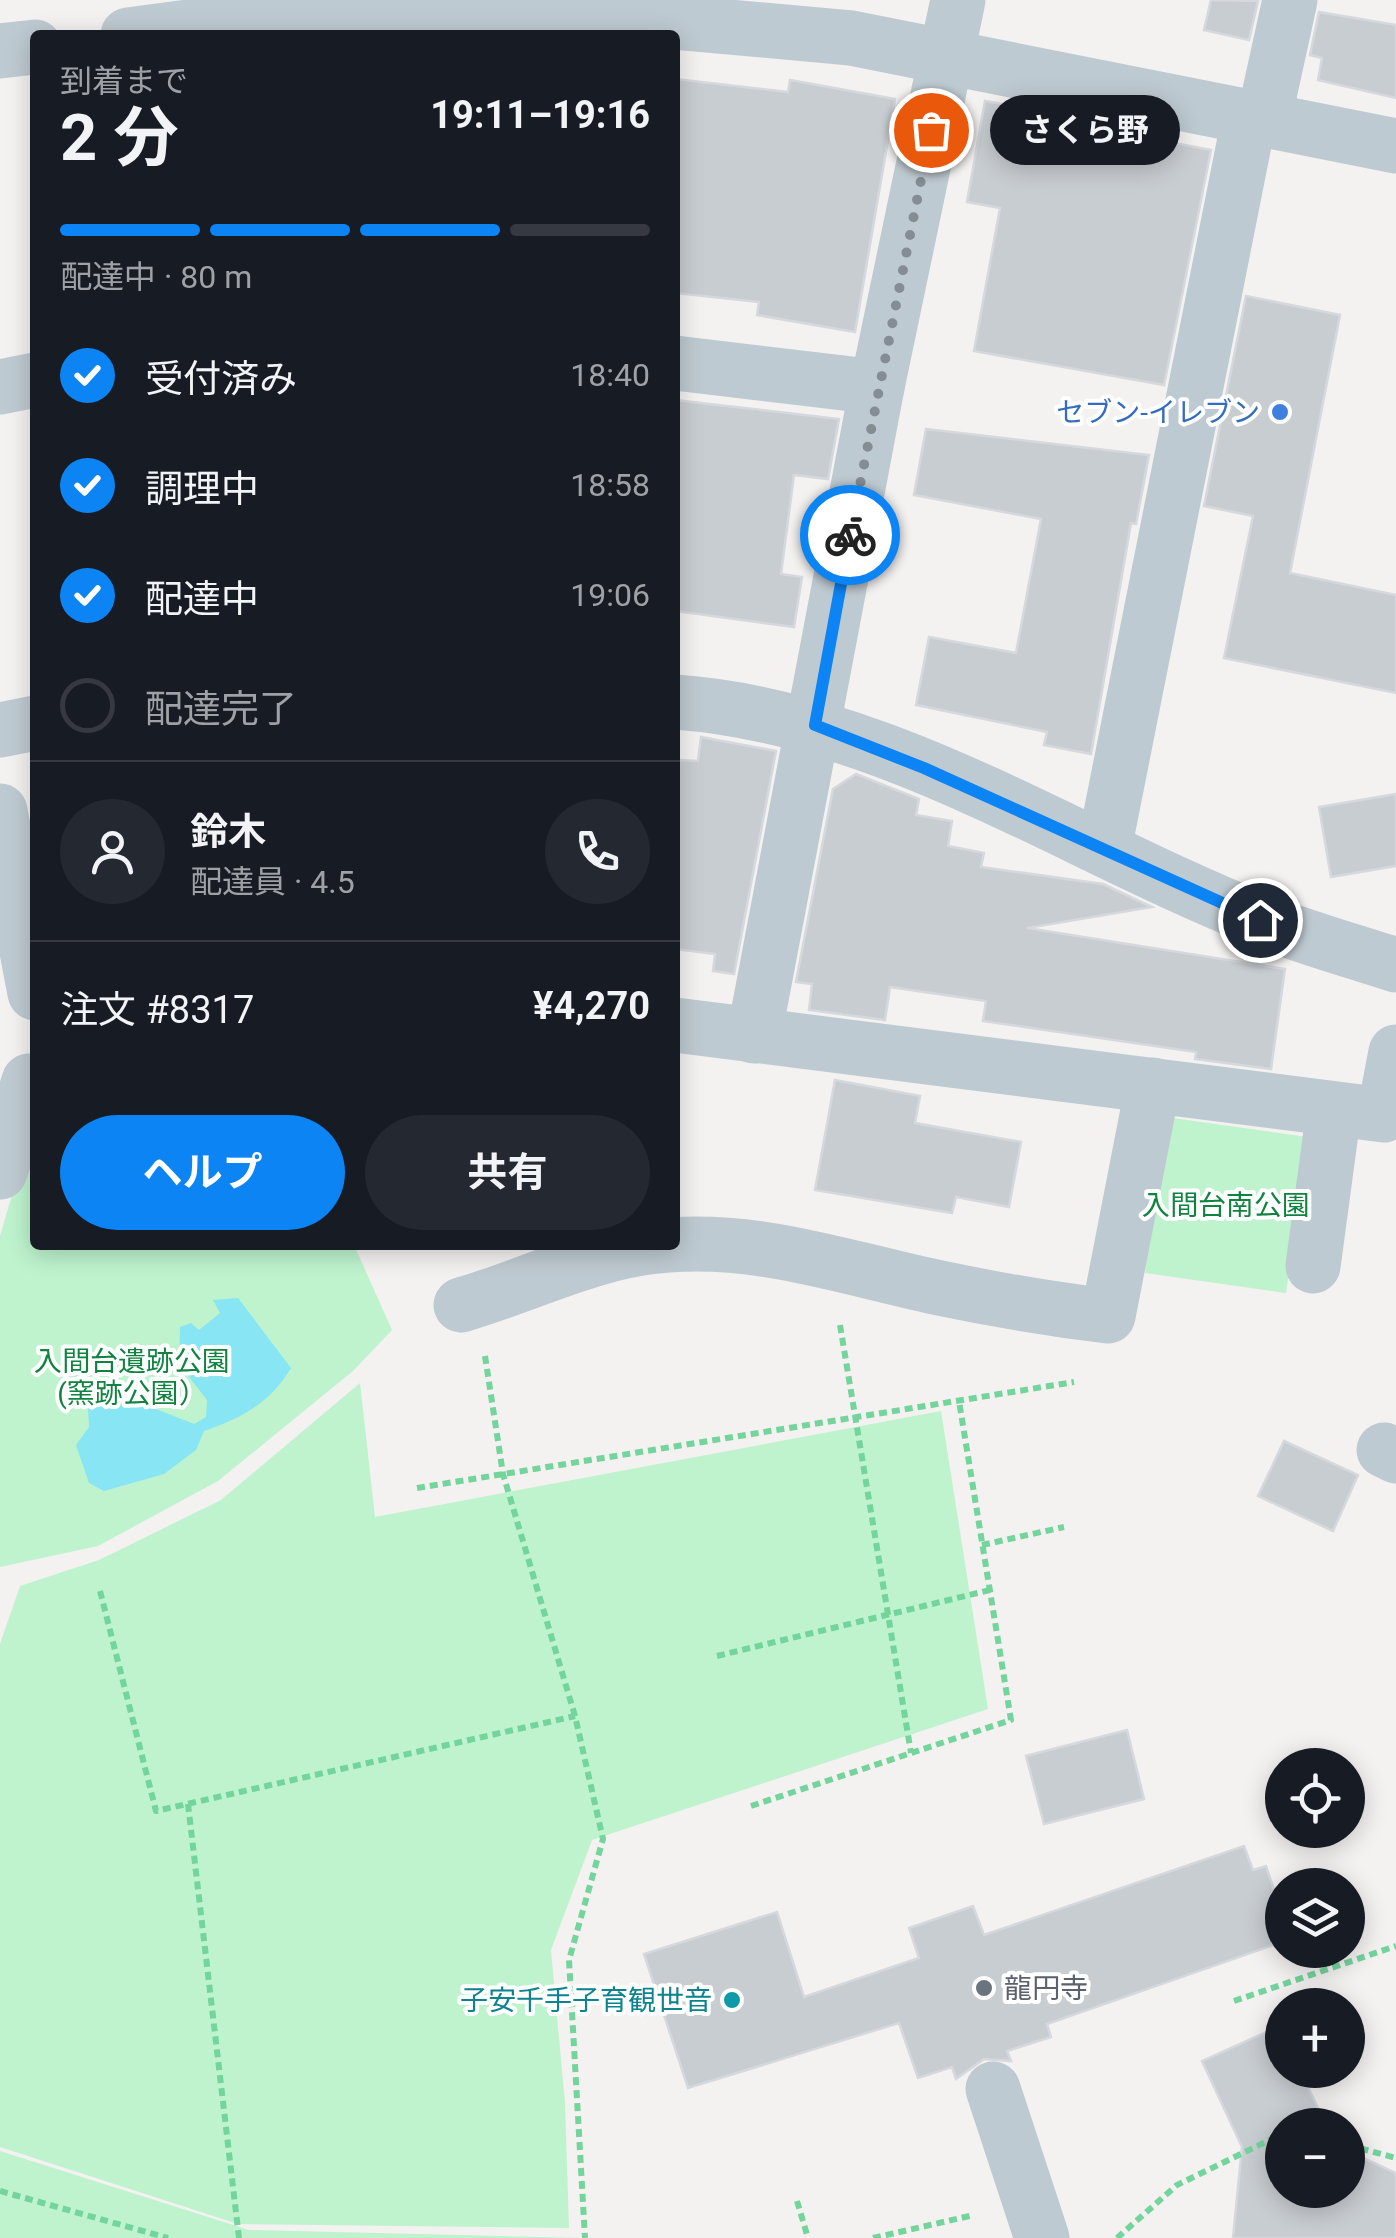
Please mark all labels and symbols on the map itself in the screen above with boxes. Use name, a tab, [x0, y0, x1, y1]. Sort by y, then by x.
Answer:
pin	[889, 88, 974, 173]
callout: さくら野	[991, 95, 1181, 165]
place label: セブン-イレブン	[1056, 396, 1260, 429]
marker: セブン-イレブン	[1269, 401, 1291, 423]
courier	[800, 485, 900, 585]
pin	[1218, 878, 1303, 963]
park label: 入間台南公園	[1142, 1189, 1310, 1222]
park label: 入間台遺跡公園 (窯跡公園）	[34, 1345, 230, 1410]
place label: 龍円寺	[1004, 1972, 1088, 2005]
marker: 龍円寺	[973, 1977, 995, 1999]
place label: 子安千手子育観世音	[460, 1984, 712, 2017]
marker: 子安千手子育観世音	[721, 1989, 743, 2011]

